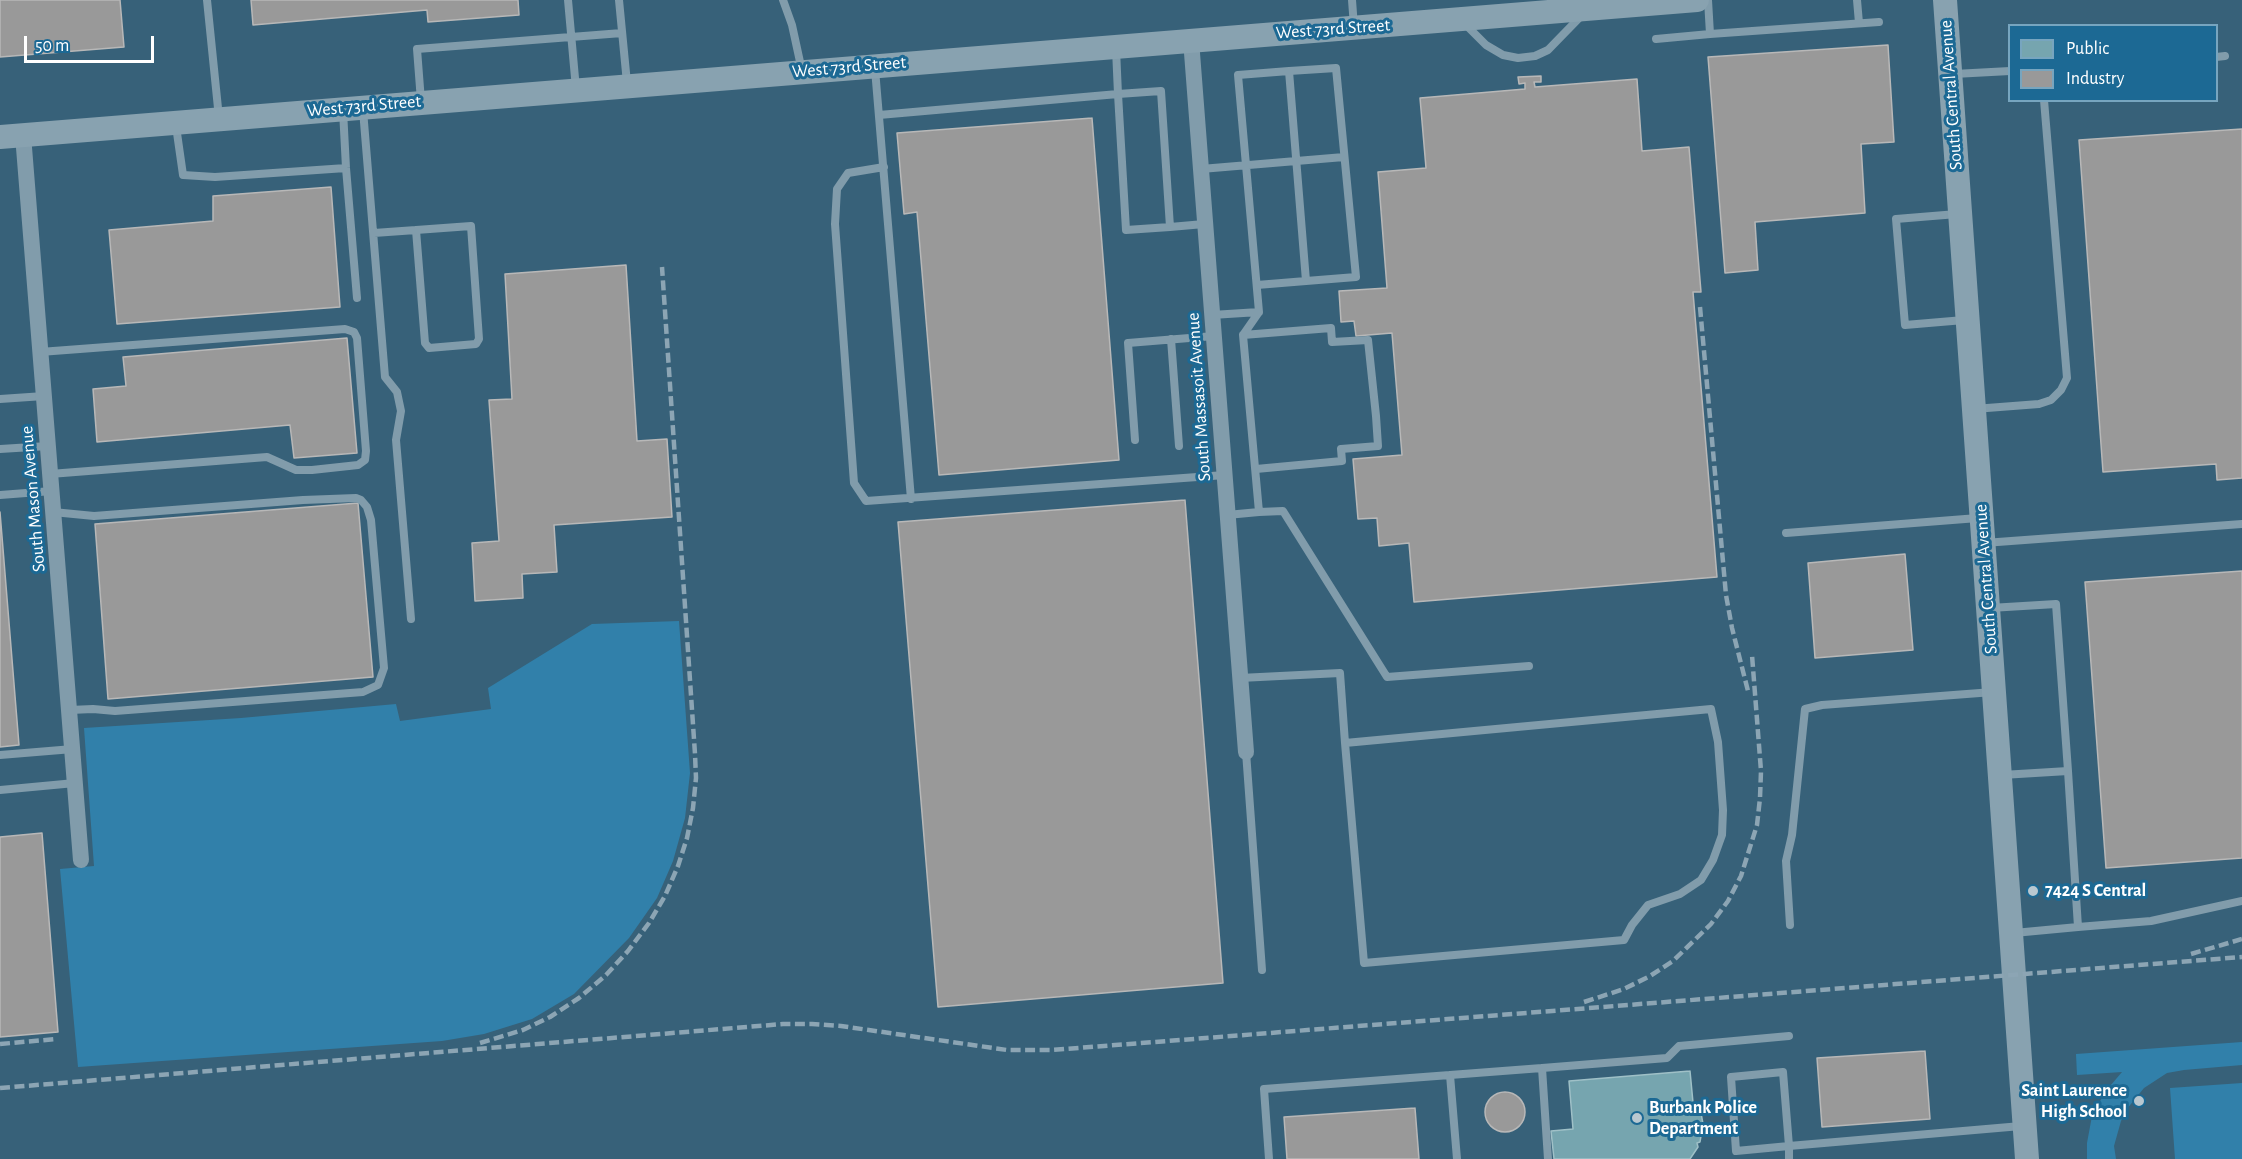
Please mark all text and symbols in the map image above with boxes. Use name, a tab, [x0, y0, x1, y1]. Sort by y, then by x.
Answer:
street label: West 73rd Street	[1275, 14, 1391, 44]
street label: South Central Avenue	[1935, 19, 1967, 171]
scale bar	[27, 24, 158, 62]
legend	[2008, 24, 2218, 102]
text: 50 m	[35, 37, 69, 55]
text: Public	[2066, 40, 2109, 58]
street label: West 73rd Street	[791, 51, 907, 83]
text: Industry	[2066, 70, 2125, 88]
street label: West 73rd Street	[306, 90, 422, 122]
street label: South Massasoit Avenue	[1182, 312, 1216, 482]
street label: South Mason Avenue	[16, 425, 50, 573]
street label: South Central Avenue	[1970, 503, 2002, 655]
place label: 7424 S Central	[2045, 880, 2146, 902]
marker: 7424 S Central	[2026, 884, 2040, 898]
place label: Saint Laurence High School	[2021, 1080, 2127, 1122]
marker: Saint Laurence High School	[2132, 1094, 2146, 1108]
place label: Burbank Police Department	[1649, 1097, 1757, 1140]
marker: Burbank Police Department	[1630, 1111, 1644, 1125]

